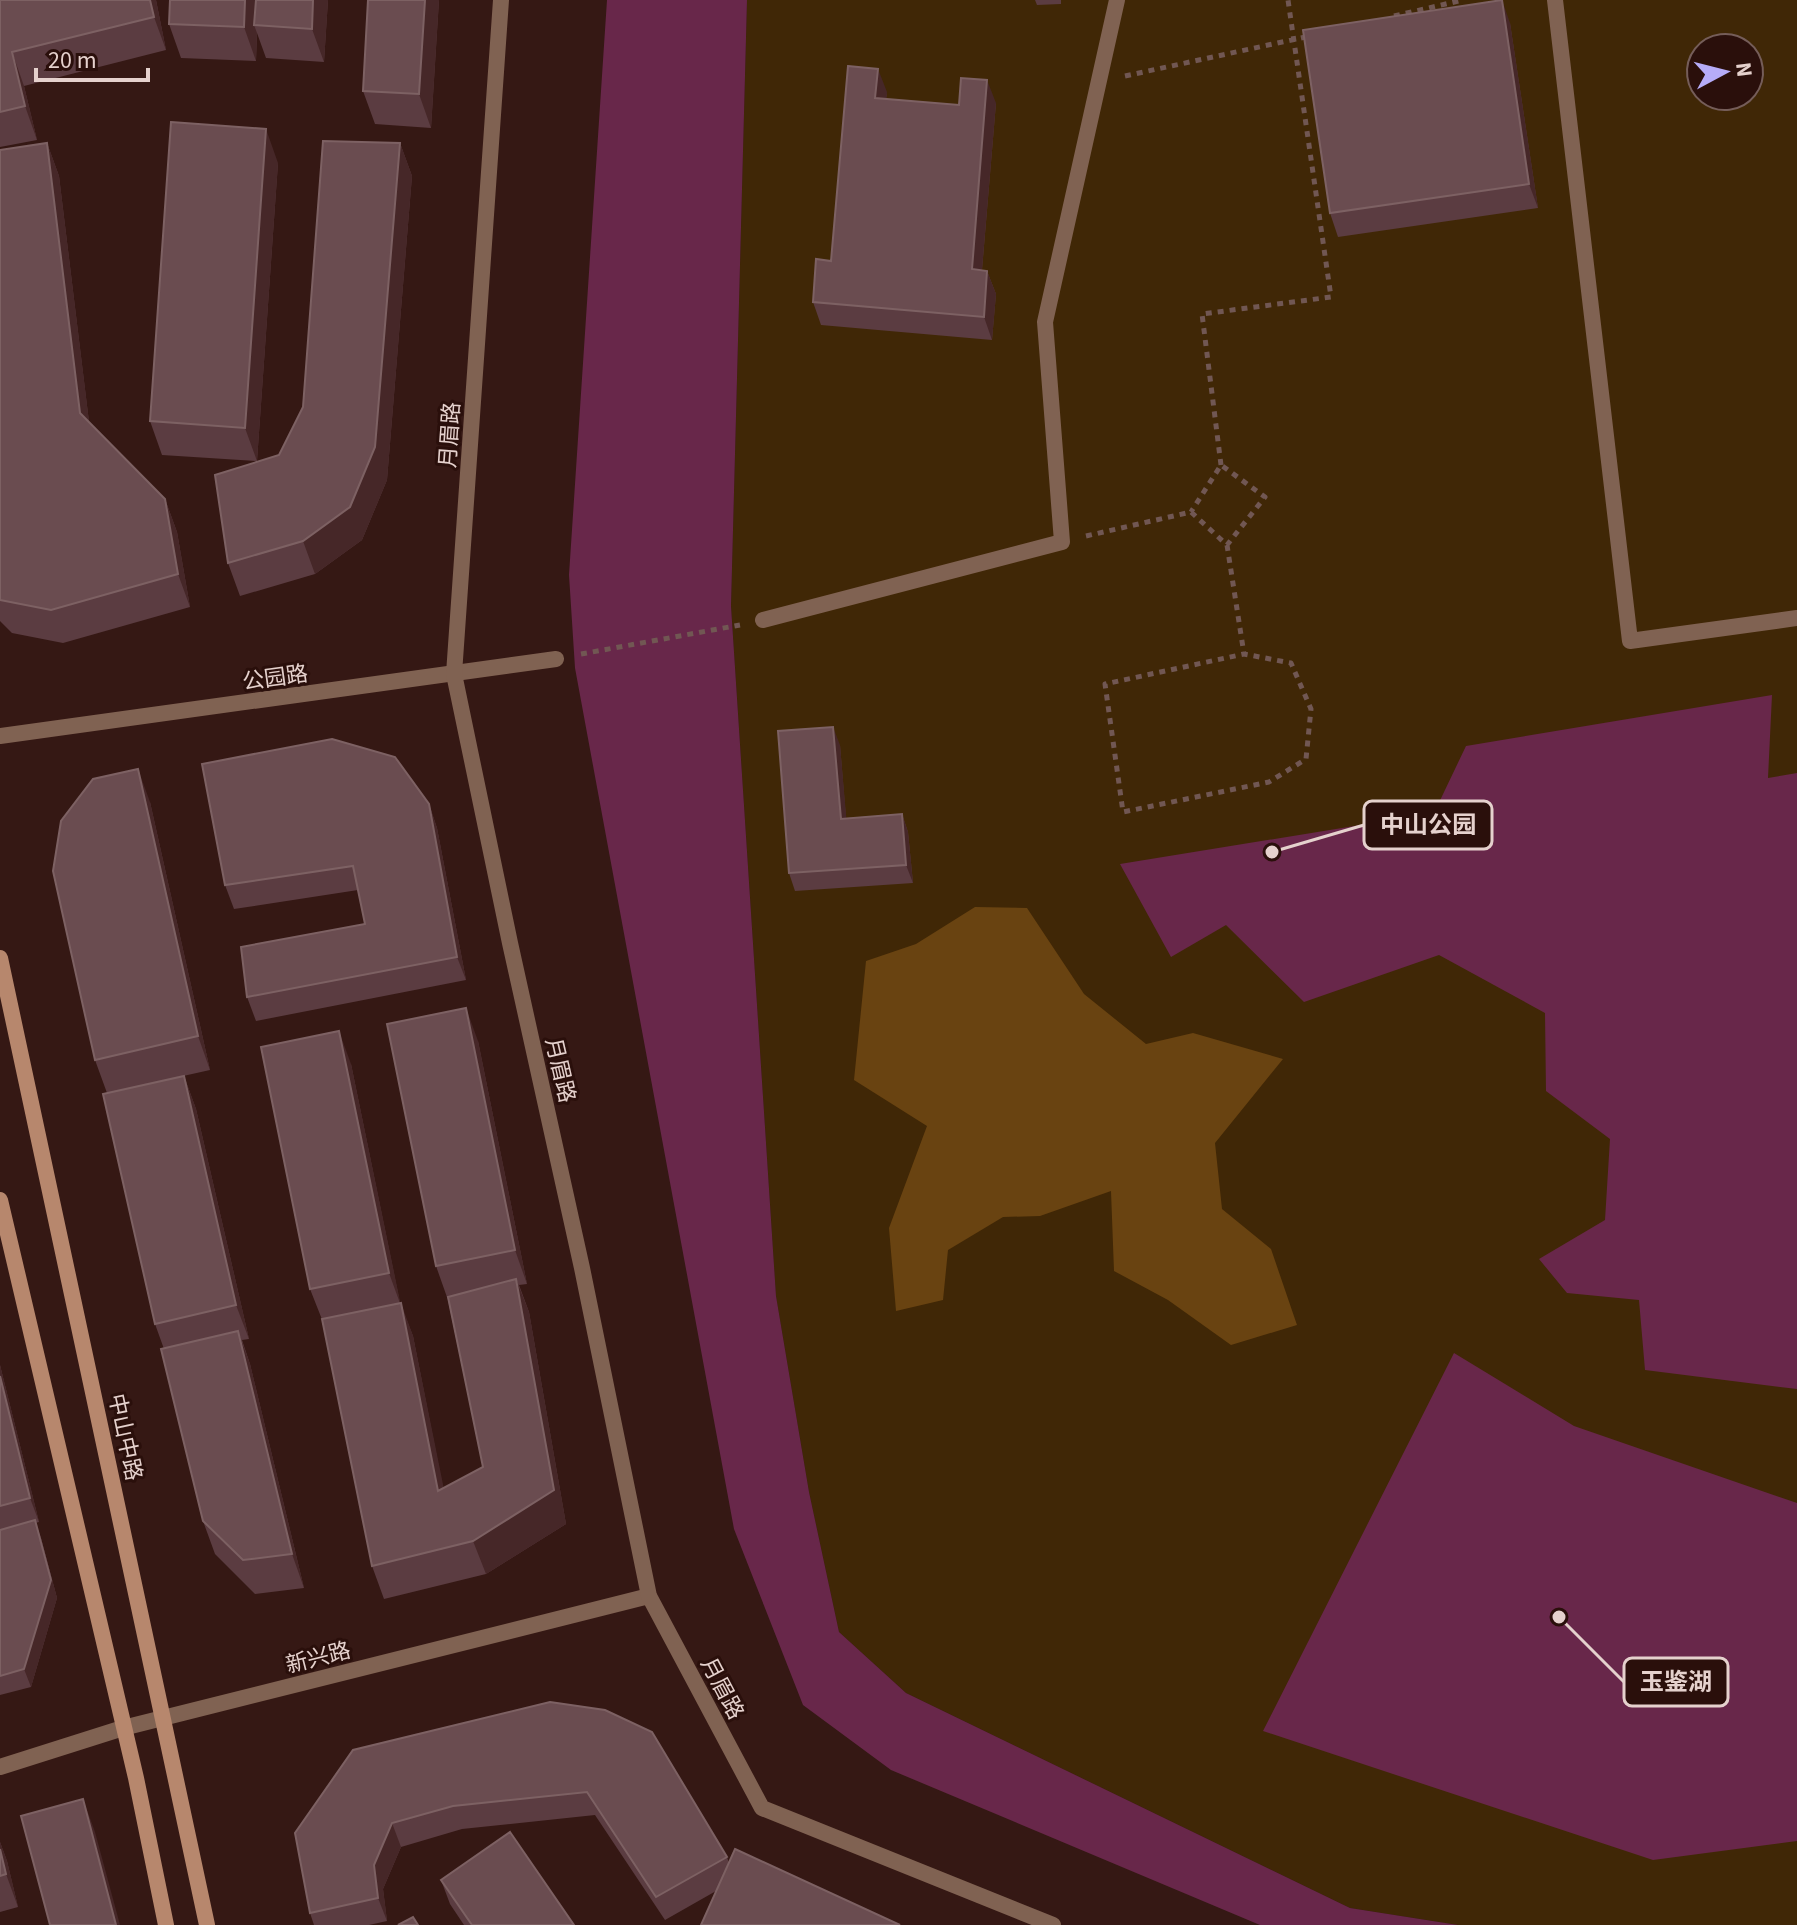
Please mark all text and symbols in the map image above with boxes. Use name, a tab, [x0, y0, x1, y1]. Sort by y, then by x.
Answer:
scale bar	[36, 32, 148, 82]
north arrow	[1685, 32, 1765, 112]
text: 20 m	[48, 43, 97, 78]
text: N	[1727, 60, 1761, 79]
street label: 月眉路	[432, 401, 468, 469]
street label: 公园路	[240, 658, 310, 698]
callout: 中山公园	[1364, 801, 1492, 849]
text: 中山公园	[1380, 808, 1476, 843]
street label: 月眉路	[537, 1034, 583, 1106]
street label: 中山中路	[100, 1391, 150, 1484]
street label: 新兴路	[282, 1634, 354, 1681]
street label: 月眉路	[692, 1652, 752, 1725]
callout: 玉鉴湖	[1624, 1658, 1728, 1706]
text: 玉鉴湖	[1640, 1665, 1712, 1700]

